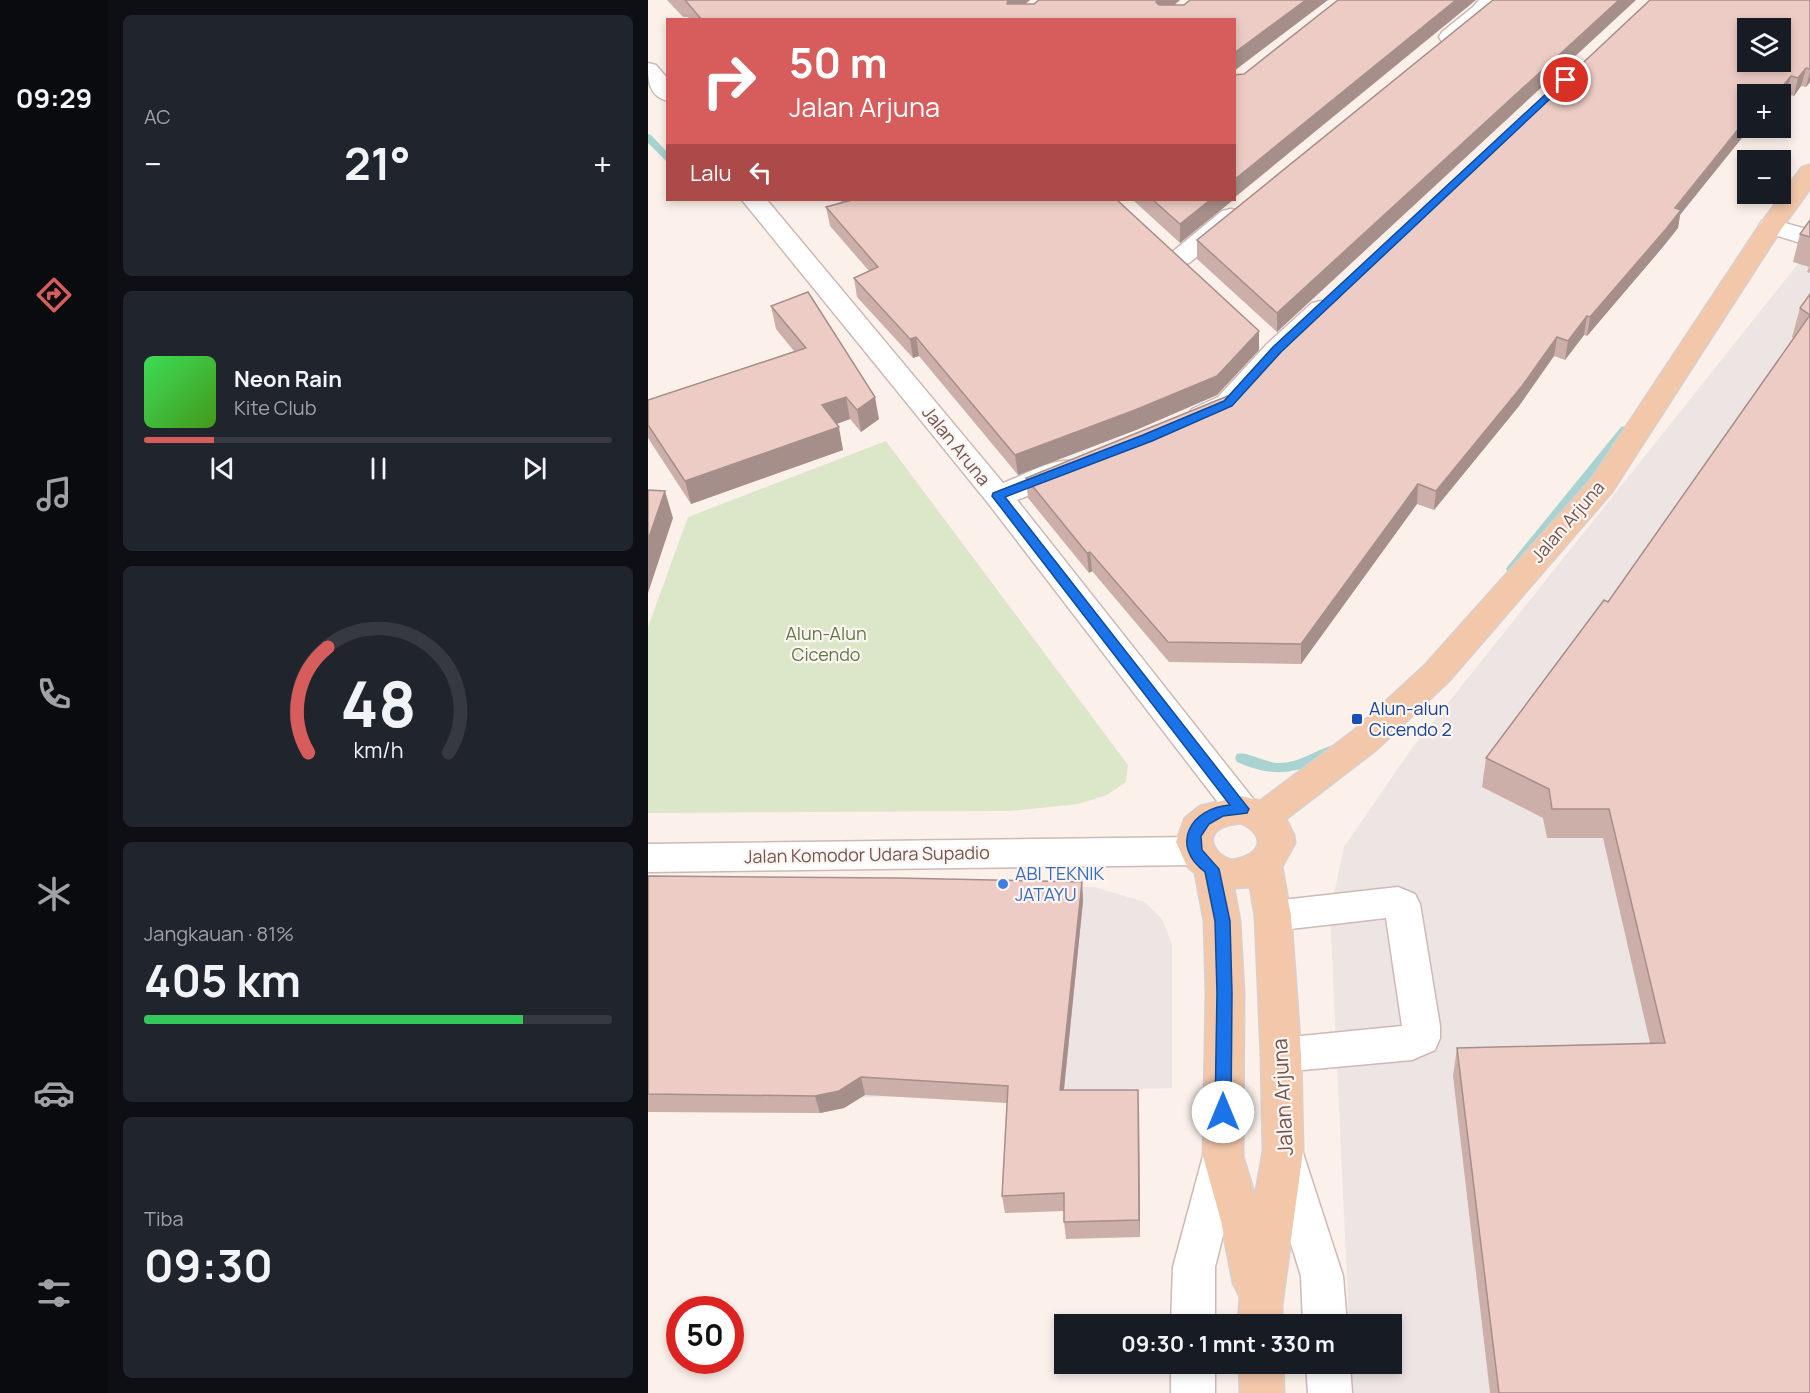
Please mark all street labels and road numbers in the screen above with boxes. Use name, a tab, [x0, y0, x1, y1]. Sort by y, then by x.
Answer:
street label: Jalan Aruna	[917, 400, 996, 490]
street label: Jalan Arjuna	[1525, 475, 1609, 567]
street label: Jalan Komodor Udara Supadio	[744, 840, 990, 868]
street label: Jalan Arjuna	[1265, 1038, 1299, 1156]

